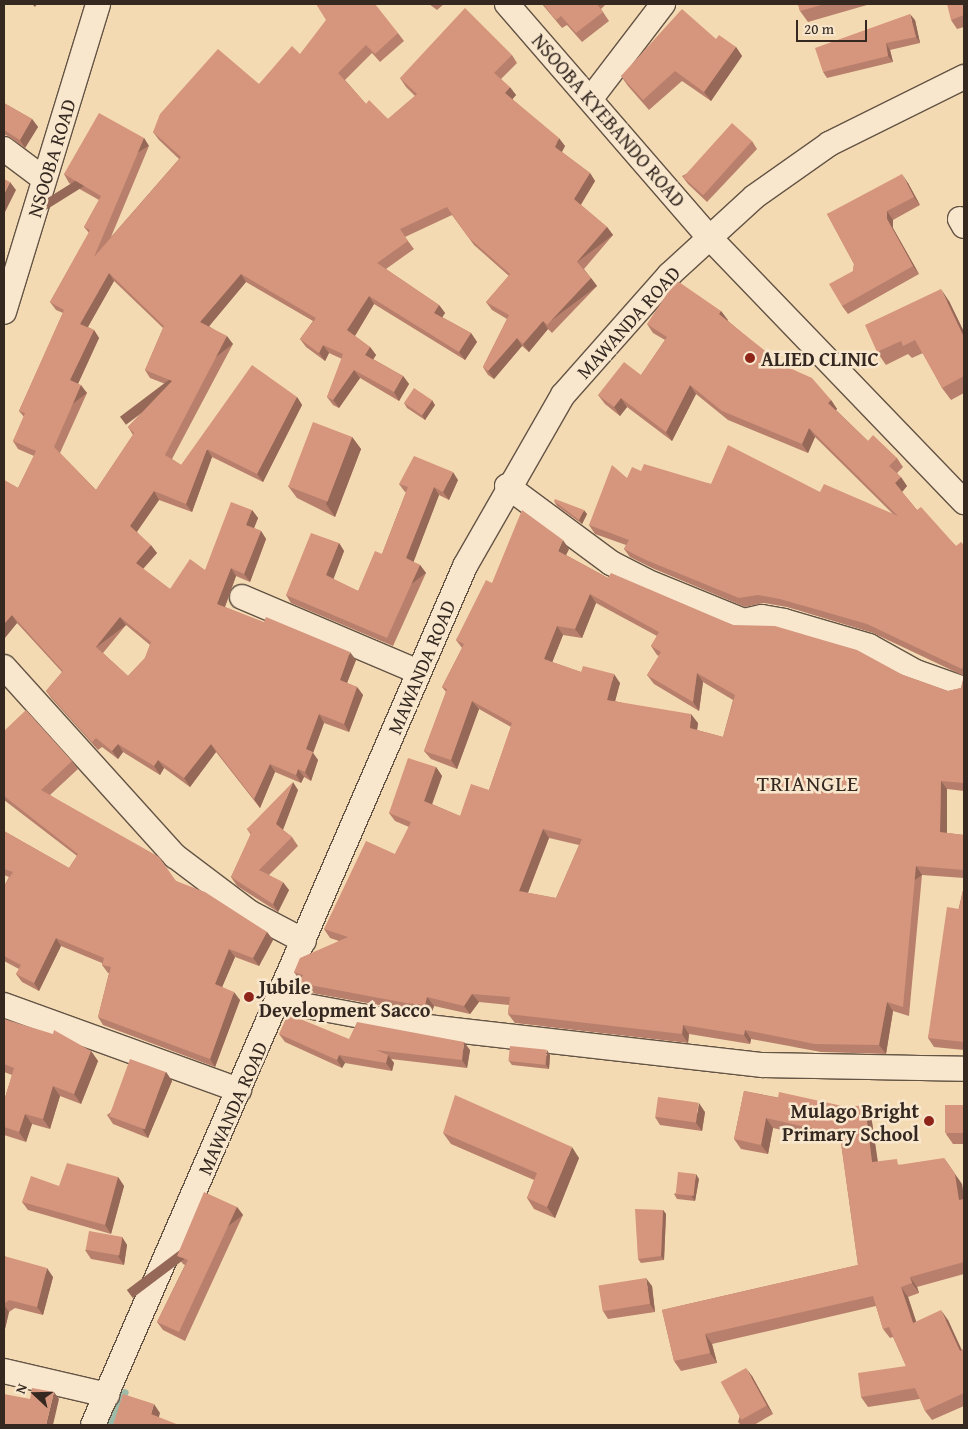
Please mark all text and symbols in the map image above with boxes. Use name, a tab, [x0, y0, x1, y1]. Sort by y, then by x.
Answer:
scale bar	[798, 10, 869, 42]
text: 20 m	[804, 18, 834, 39]
street label: NSOOBA KYEBANDO ROAD	[527, 29, 691, 211]
street label: NSOOBA ROAD	[22, 96, 80, 220]
street label: MAWANDA ROAD	[571, 261, 685, 383]
place label: ALIED CLINIC	[761, 346, 879, 370]
marker: ALIED CLINIC	[743, 351, 757, 365]
street label: MAWANDA ROAD	[382, 596, 460, 738]
district label: TRIANGLE	[756, 771, 860, 797]
place label: Jubile Development Sacco	[259, 974, 430, 1021]
marker: Jubile Development Sacco	[243, 991, 255, 1003]
street label: MAWANDA ROAD	[192, 1038, 272, 1178]
place label: Mulago Bright Primary School	[782, 1098, 919, 1145]
marker: Mulago Bright Primary School	[923, 1115, 935, 1127]
north arrow	[10, 1369, 60, 1419]
text: N	[10, 1381, 32, 1397]

